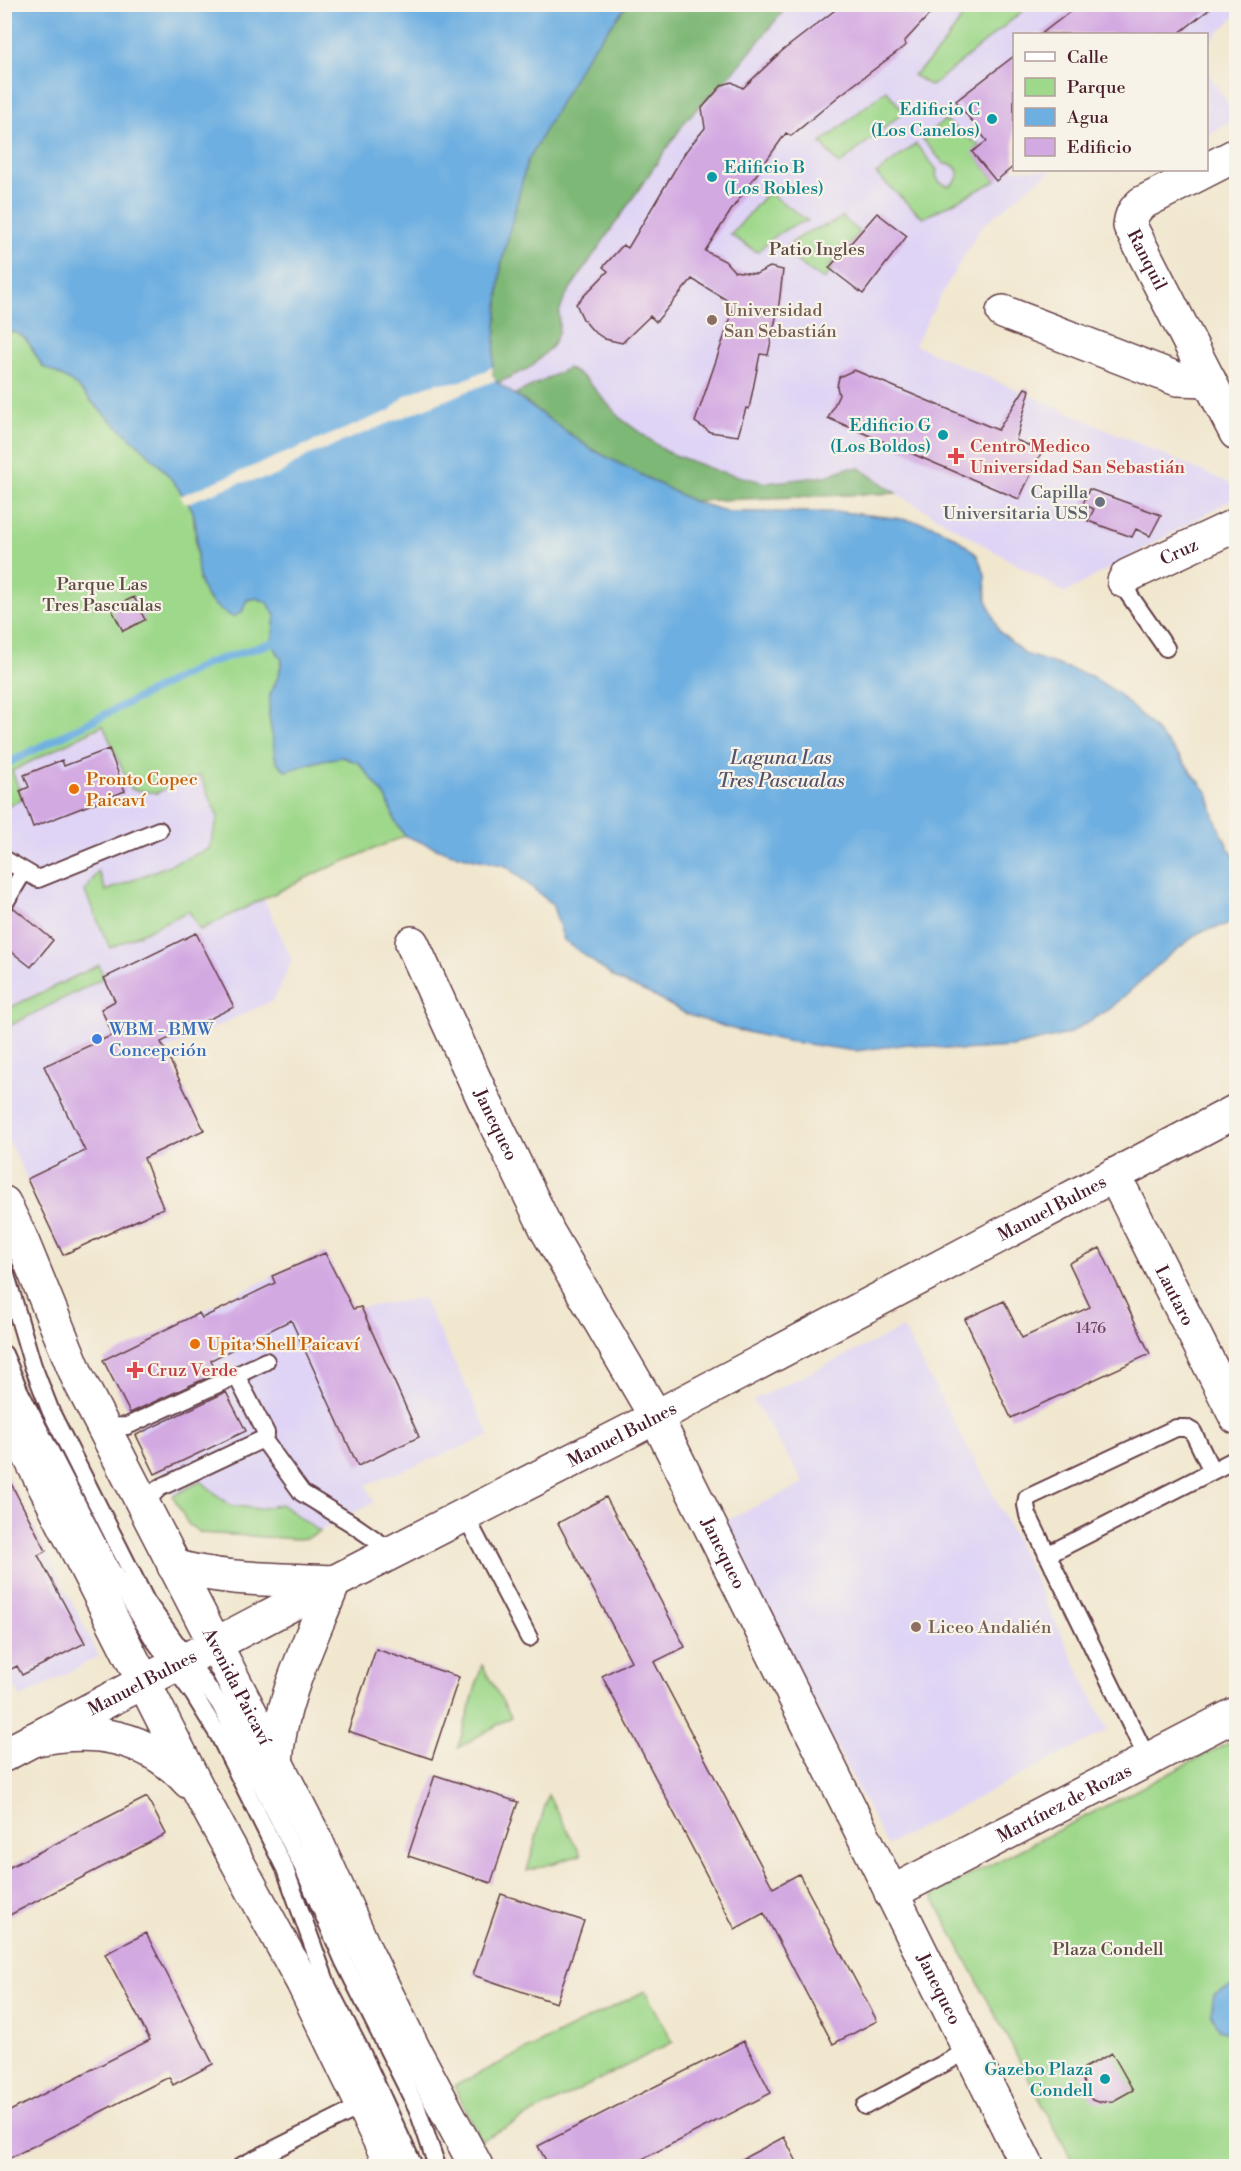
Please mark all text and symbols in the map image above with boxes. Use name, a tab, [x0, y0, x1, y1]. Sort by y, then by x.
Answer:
legend	[1013, 33, 1208, 171]
text: Calle	[1067, 46, 1108, 69]
text: Parque	[1067, 76, 1126, 99]
place label: Edificio C (Los Canelos)	[871, 98, 980, 142]
text: Agua	[1066, 106, 1109, 129]
marker: Edificio C (Los Canelos)	[985, 112, 999, 126]
text: Edificio	[1067, 136, 1132, 159]
place label: Edificio B (Los Robles)	[724, 156, 824, 200]
marker: Edificio B (Los Robles)	[705, 170, 719, 184]
street label: Ranquil	[1122, 225, 1173, 294]
park label: Patio Ingles	[769, 238, 865, 261]
place label: Universidad San Sebastián	[724, 299, 837, 343]
marker: Universidad San Sebastián	[705, 313, 719, 327]
place label: Edificio G (Los Boldos)	[830, 414, 932, 458]
marker: Edificio G (Los Boldos)	[936, 428, 950, 442]
place label: Centro Medico Universidad San Sebastián	[970, 435, 1185, 479]
marker: Centro Medico Universidad San Sebastián	[947, 447, 965, 465]
place label: Capilla Universitaria USS	[943, 481, 1089, 525]
marker: Capilla Universitaria USS	[1093, 495, 1107, 509]
street label: Cruz	[1156, 533, 1202, 571]
park label: Parque Las Tres Pascualas	[42, 573, 162, 617]
water label: Laguna Las Tres Pascualas	[717, 746, 845, 794]
place label: Pronto Copec Paicaví	[86, 768, 198, 812]
marker: Pronto Copec Paicaví	[67, 782, 81, 796]
place label: WBM - BMW Concepción	[108, 1018, 214, 1062]
marker: WBM - BMW Concepción	[90, 1032, 104, 1046]
street label: Janequeo	[468, 1084, 523, 1164]
street label: Manuel Bulnes	[993, 1170, 1110, 1246]
street label: Lautaro	[1150, 1261, 1200, 1330]
house number: 1476	[1076, 1319, 1106, 1338]
place label: Upita Shell Paicaví	[207, 1333, 361, 1356]
marker: Upita Shell Paicaví	[188, 1337, 202, 1351]
place label: Cruz Verde	[147, 1359, 238, 1382]
marker: Cruz Verde	[128, 1363, 142, 1377]
street label: Manuel Bulnes	[563, 1397, 681, 1472]
street label: Janequeo	[696, 1513, 751, 1593]
place label: Liceo Andalién	[928, 1616, 1052, 1639]
marker: Liceo Andalién	[909, 1620, 923, 1634]
street label: Avenida Paicaví	[197, 1623, 277, 1750]
street label: Manuel Bulnes	[84, 1644, 201, 1721]
street label: Martínez de Rozas	[993, 1759, 1136, 1848]
park label: Plaza Condell	[1052, 1938, 1164, 1961]
street label: Janequeo	[911, 1948, 967, 2028]
place label: Gazebo Plaza Condell	[984, 2058, 1094, 2102]
marker: Gazebo Plaza Condell	[1098, 2072, 1112, 2086]

